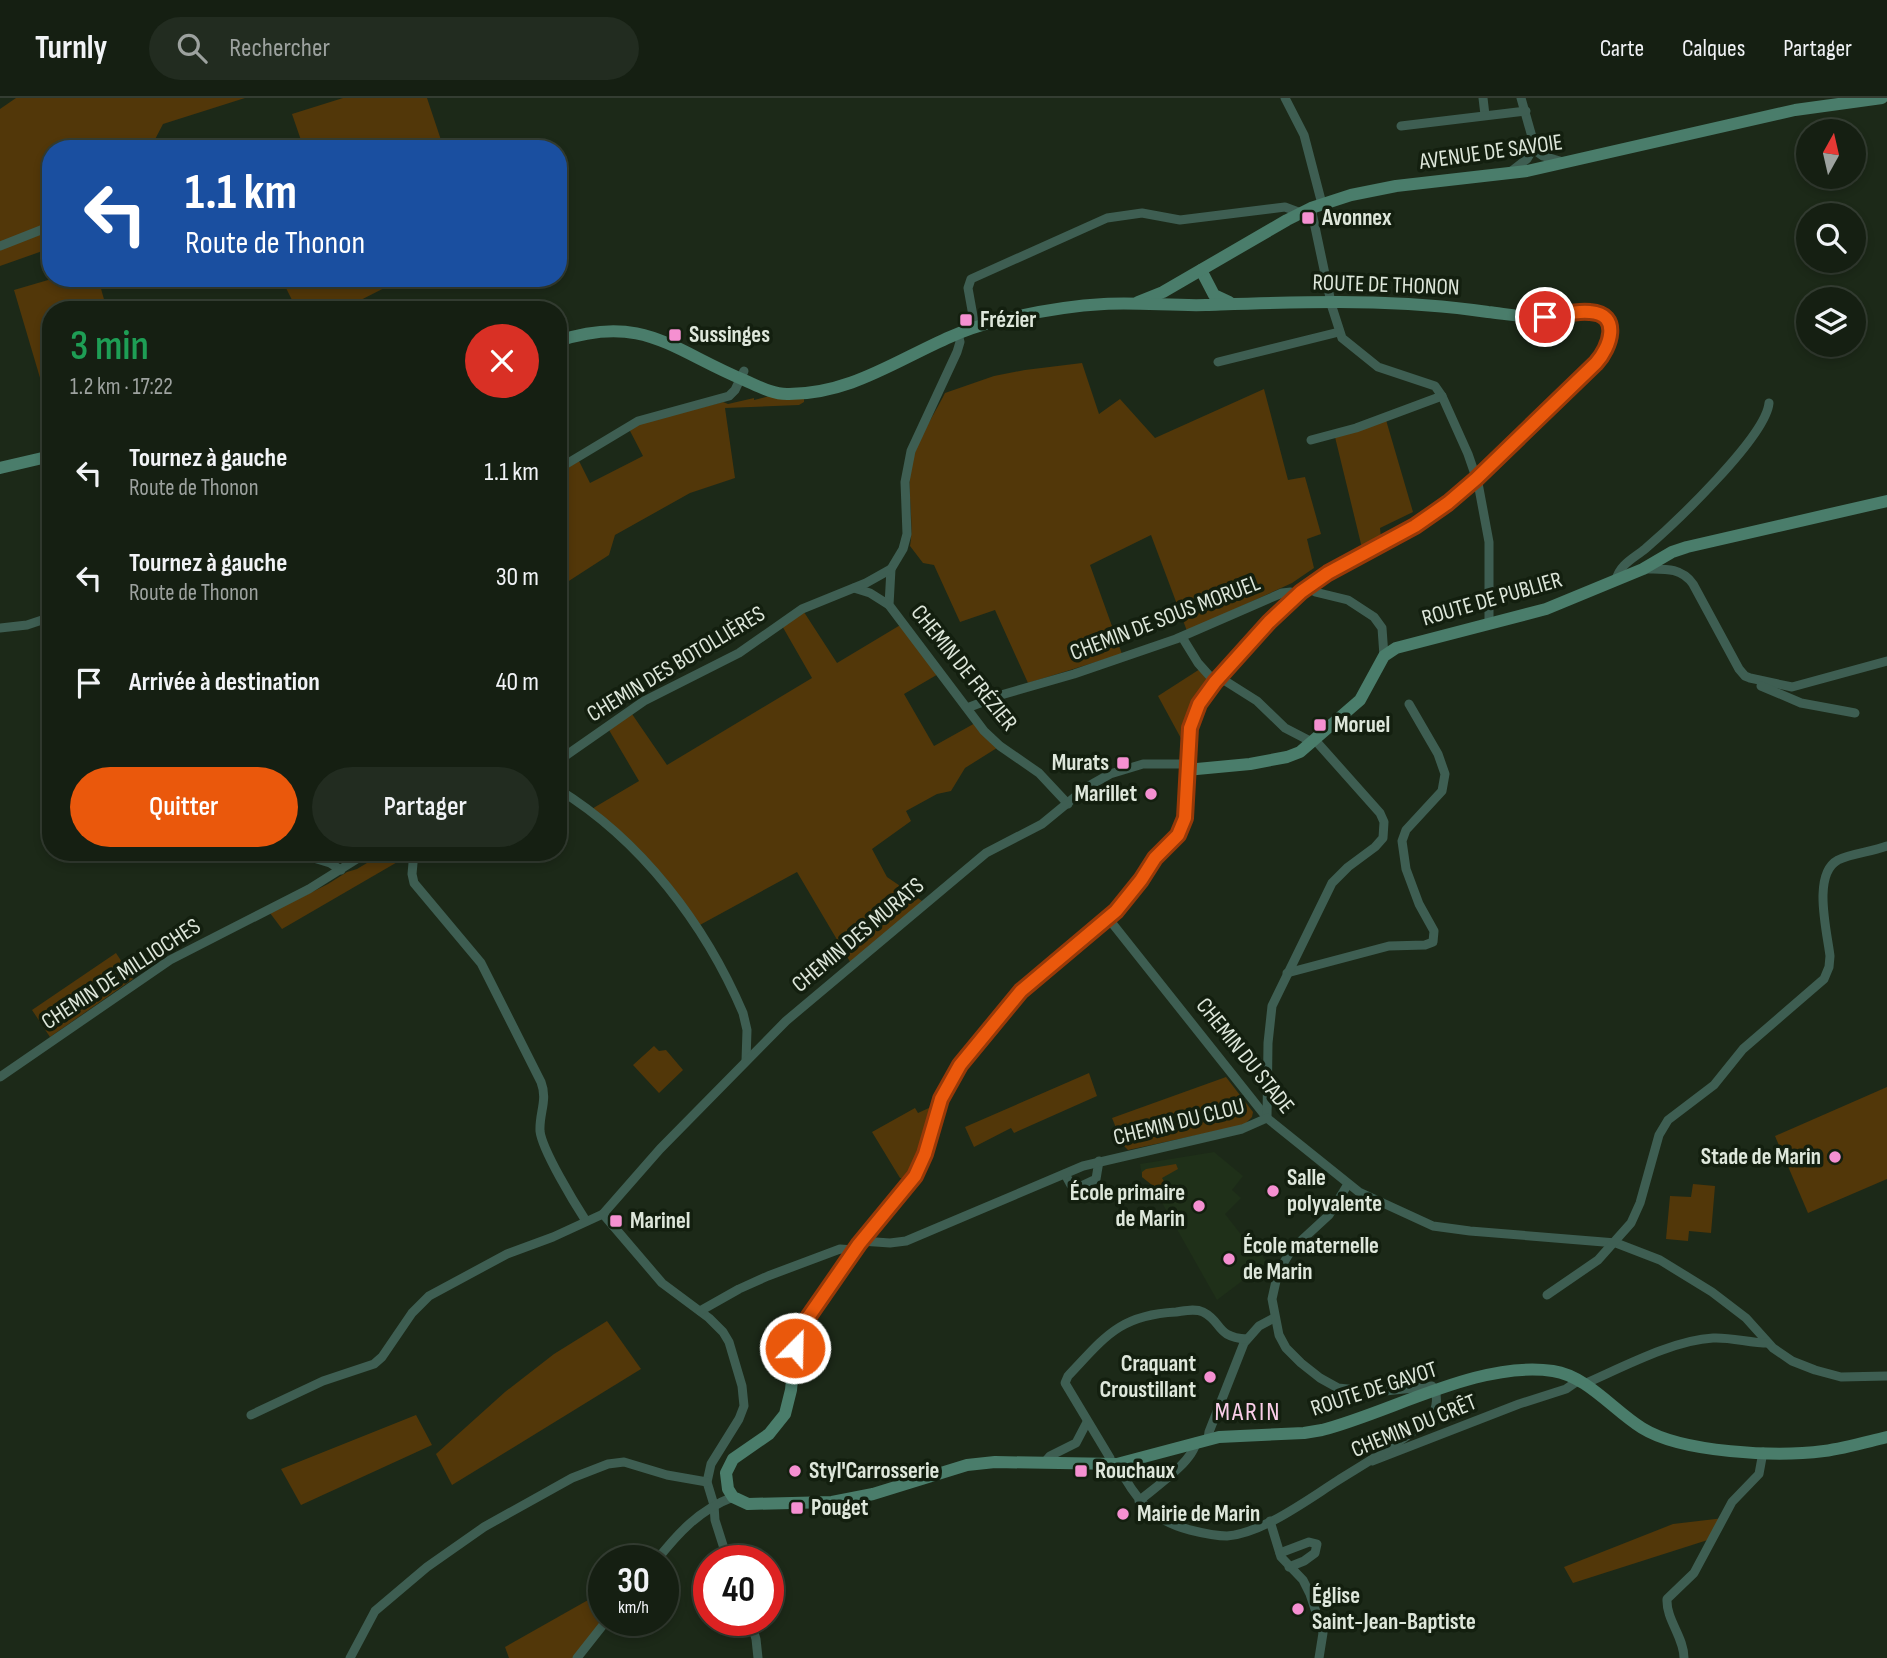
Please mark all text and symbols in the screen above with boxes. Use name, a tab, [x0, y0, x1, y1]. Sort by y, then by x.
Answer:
search box	[149, 17, 639, 80]
text: Turnly	[35, 28, 107, 68]
icon: search	[173, 29, 211, 67]
text: Rechercher	[229, 33, 330, 64]
text: Carte	[1600, 34, 1644, 63]
text: Calques	[1682, 34, 1745, 63]
text: Partager	[1783, 34, 1852, 63]
north arrow	[1796, 119, 1866, 189]
map controls	[1796, 119, 1866, 357]
street label: AVENUE DE SAVOIE	[1417, 128, 1564, 176]
text: 1.1 km	[185, 164, 297, 223]
icon: left	[70, 168, 161, 259]
button: search	[1796, 203, 1866, 273]
place label: Avonnex	[1321, 204, 1392, 232]
marker: Avonnex	[1300, 210, 1316, 226]
text: Route de Thonon	[185, 224, 365, 263]
street label: ROUTE DE THONON	[1312, 268, 1460, 302]
pin	[1515, 287, 1575, 347]
button: layers	[1796, 287, 1866, 357]
icon: arrive	[1526, 298, 1564, 336]
place label: Frézier	[980, 306, 1036, 334]
marker: Frézier	[958, 312, 974, 328]
text: 3 min	[70, 321, 149, 372]
place label: Sussinges	[689, 321, 770, 349]
button: close	[465, 324, 539, 398]
marker: Sussinges	[667, 327, 683, 343]
text: 1.2 km · 17:22	[70, 373, 173, 401]
text: Tournez à gauche	[129, 443, 287, 474]
icon: left	[70, 454, 108, 492]
text: 1.1 km	[484, 457, 539, 488]
text: Route de Thonon	[129, 474, 259, 502]
text: Tournez à gauche	[129, 548, 287, 579]
icon: left	[70, 559, 108, 597]
text: 30 m	[496, 562, 539, 593]
street label: ROUTE DE PUBLIER	[1419, 565, 1566, 632]
street label: CHEMIN DE SOUS MORUEL	[1066, 569, 1264, 667]
text: Route de Thonon	[129, 579, 259, 607]
street label: CHEMIN DE FRÉZIER	[905, 599, 1024, 737]
street label: CHEMIN DES BOTOLLIÈRES	[582, 600, 770, 728]
icon: arrive	[70, 664, 108, 702]
text: Arrivée à destination	[129, 667, 320, 698]
text: 40 m	[496, 667, 539, 698]
place label: Moruel	[1334, 711, 1390, 739]
marker: Moruel	[1312, 717, 1328, 733]
place label: Murats	[1052, 749, 1109, 777]
marker: Murats	[1115, 755, 1131, 771]
button: Quitter	[70, 767, 298, 847]
button: Partager	[312, 767, 539, 847]
place label: Marillet	[1075, 780, 1137, 808]
marker: Marillet	[1143, 786, 1159, 802]
street label: CHEMIN DES MURATS	[786, 872, 930, 998]
street label: CHEMIN DE MILLIOCHES	[36, 912, 206, 1036]
street label: CHEMIN DU STADE	[1190, 992, 1300, 1120]
street label: CHEMIN DU CLOU	[1110, 1092, 1248, 1152]
place label: Stade de Marin	[1701, 1143, 1821, 1171]
marker: Stade de Marin	[1827, 1149, 1843, 1165]
place label: Salle polyvalente	[1287, 1164, 1382, 1218]
place label: École primaire de Marin	[1070, 1179, 1185, 1233]
marker: Salle polyvalente	[1265, 1183, 1281, 1199]
marker: École primaire de Marin	[1191, 1198, 1207, 1214]
place label: Marinel	[630, 1207, 690, 1235]
marker: Marinel	[608, 1213, 624, 1229]
place label: École maternelle de Marin	[1243, 1232, 1379, 1286]
marker: École maternelle de Marin	[1221, 1251, 1237, 1267]
position arrow	[758, 1311, 832, 1385]
place label: Craquant Croustillant	[1100, 1350, 1196, 1404]
street label: ROUTE DE GAVOT	[1307, 1355, 1441, 1423]
marker: Craquant Croustillant	[1202, 1369, 1218, 1385]
street label: CHEMIN DU CRÊT	[1347, 1388, 1481, 1464]
district label: MARIN	[1214, 1397, 1282, 1428]
place label: Styl'Carrosserie	[809, 1457, 939, 1485]
place label: Rouchaux	[1095, 1457, 1176, 1485]
marker: Styl'Carrosserie	[787, 1463, 803, 1479]
marker: Rouchaux	[1073, 1463, 1089, 1479]
place label: Pouget	[811, 1494, 869, 1522]
marker: Pouget	[789, 1500, 805, 1516]
place label: Mairie de Marin	[1137, 1500, 1260, 1528]
marker: Mairie de Marin	[1115, 1506, 1131, 1522]
speed limit sign: 40	[693, 1545, 784, 1636]
text: 30	[617, 1560, 650, 1603]
place label: Église Saint-Jean-Baptiste	[1312, 1582, 1476, 1636]
text: km/h	[618, 1597, 649, 1618]
marker: Église Saint-Jean-Baptiste	[1290, 1601, 1306, 1617]

